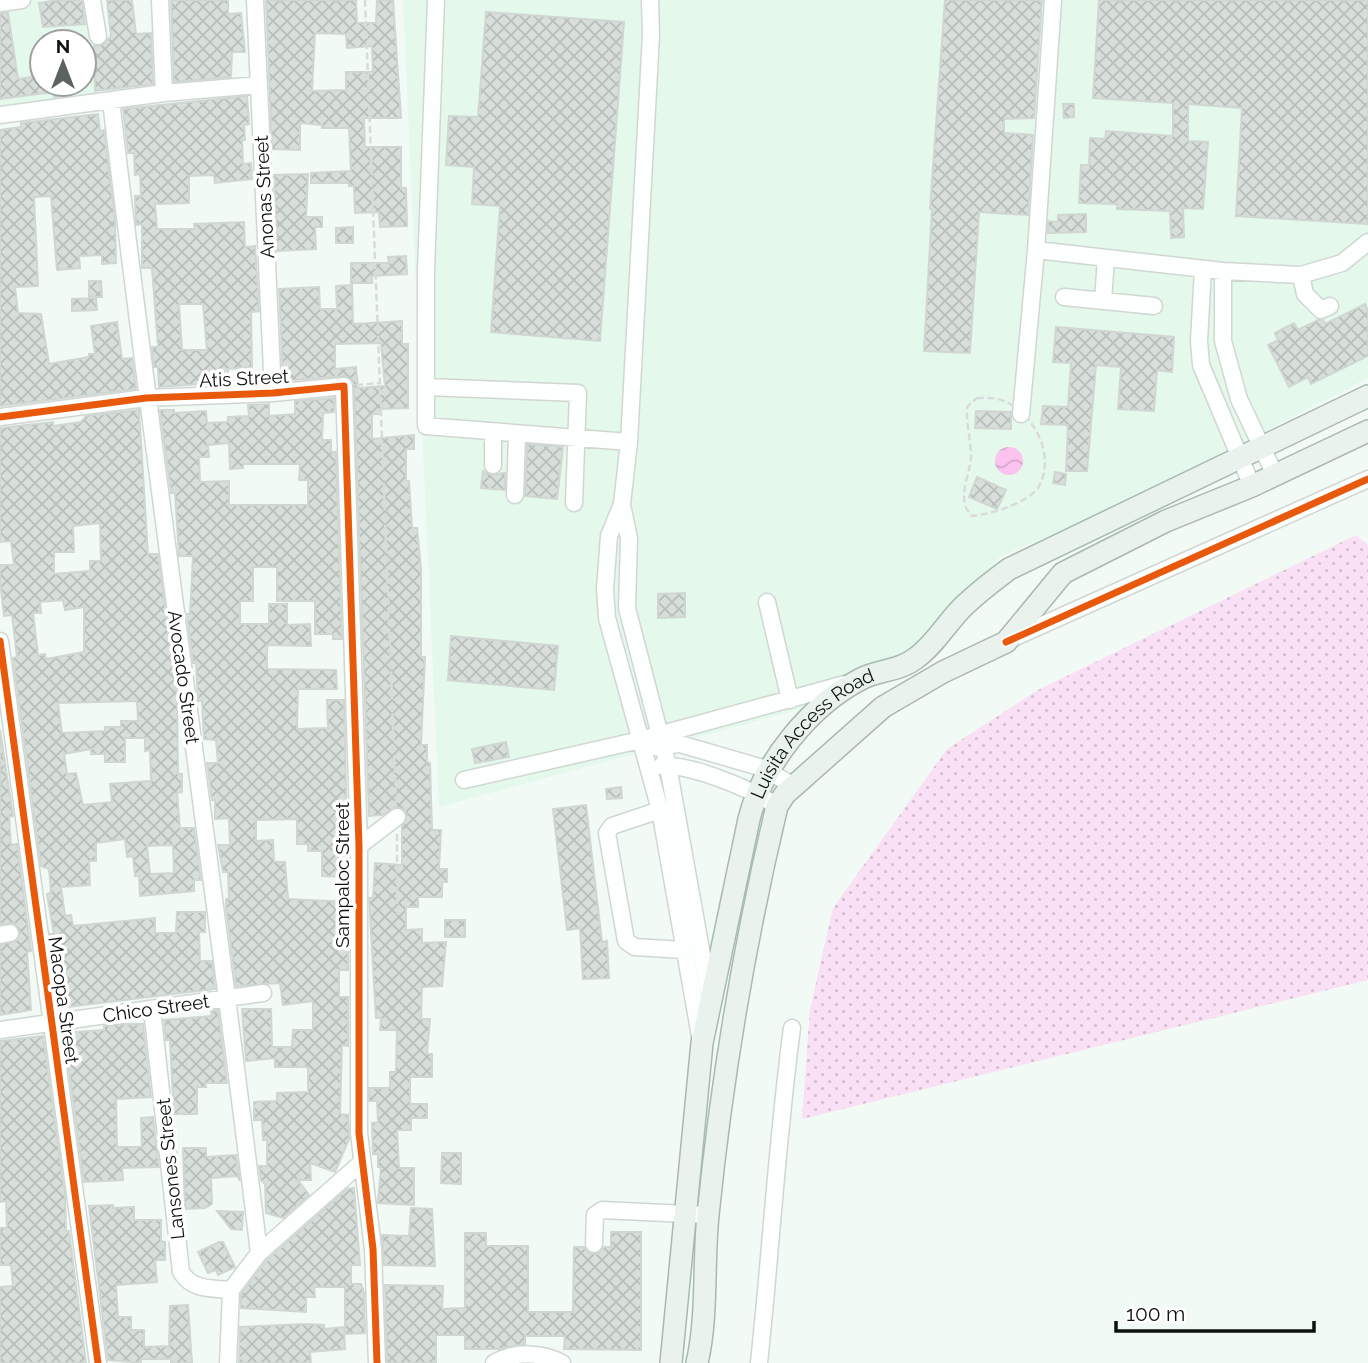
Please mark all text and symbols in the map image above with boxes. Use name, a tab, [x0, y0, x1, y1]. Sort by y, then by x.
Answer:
north arrow	[28, 28, 98, 98]
text: N	[56, 35, 70, 57]
street label: Anonas Street	[250, 134, 278, 259]
street label: Atis Street	[199, 365, 290, 391]
street label: Avocado Street	[164, 609, 204, 746]
street label: Luisita Access Road	[746, 664, 877, 802]
street label: Sampaloc Street	[331, 801, 353, 948]
street label: Macopa Street	[44, 935, 84, 1066]
street label: Chico Street	[101, 990, 211, 1026]
street label: Lansones Street	[152, 1097, 188, 1241]
scale bar	[1116, 1290, 1314, 1334]
text: 100 m	[1126, 1301, 1185, 1326]

